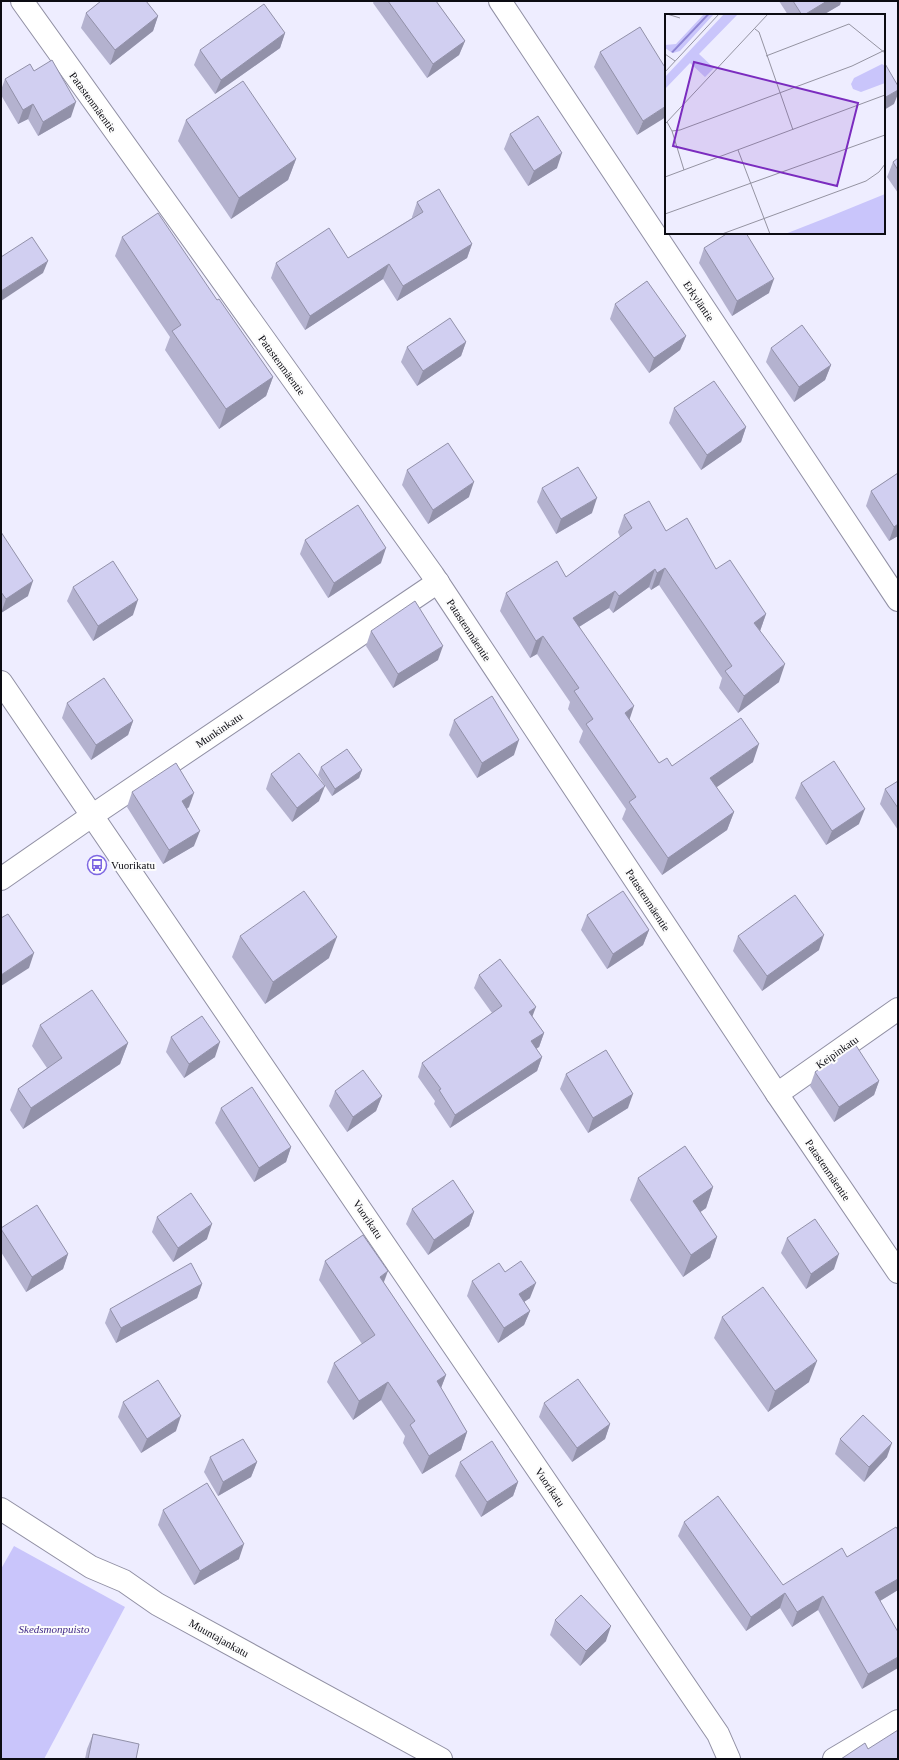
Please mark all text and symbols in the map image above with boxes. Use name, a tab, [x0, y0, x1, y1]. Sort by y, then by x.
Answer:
inset map	[665, 14, 885, 234]
street label: Patastenmäentie	[67, 70, 119, 135]
street label: Erkyläntie	[681, 279, 717, 323]
street label: Patastenmäentie	[256, 333, 308, 398]
street label: Patastenmäentie	[445, 597, 494, 663]
street label: Munkinkatu	[193, 710, 245, 750]
bus stop icon: Vuorikatu	[86, 854, 108, 876]
place label: Vuorikatu	[111, 859, 155, 871]
street label: Patastenmäentie	[624, 867, 673, 933]
street label: Keipinkatu	[814, 1033, 861, 1071]
street label: Patastenmäentie	[803, 1137, 853, 1203]
street label: Vuorikatu	[351, 1197, 386, 1241]
street label: Vuorikatu	[533, 1465, 568, 1509]
street label: Muuntajankatu	[187, 1617, 251, 1660]
park label: Skedsmonpuisto	[19, 1623, 90, 1635]

